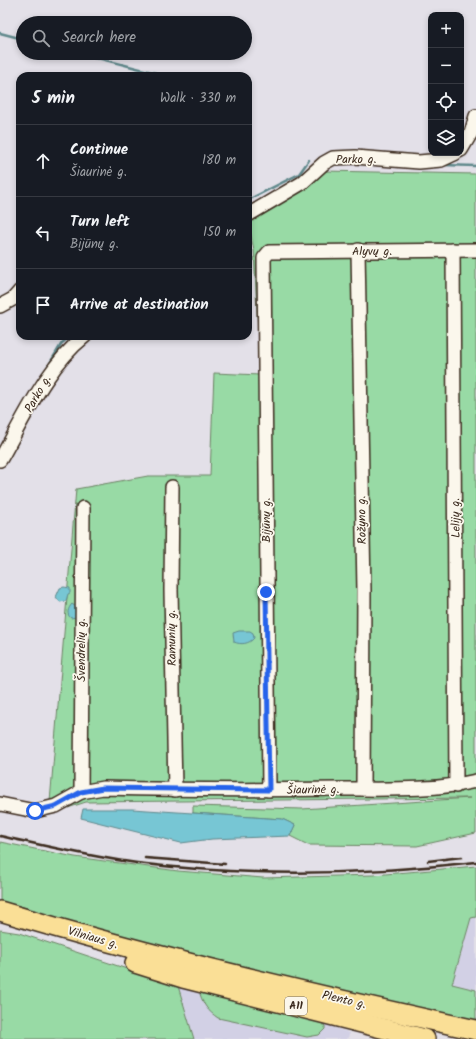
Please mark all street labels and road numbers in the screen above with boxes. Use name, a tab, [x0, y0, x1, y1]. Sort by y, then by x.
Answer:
street label: Parko g.	[336, 150, 376, 169]
street label: Alyvų g.	[352, 242, 392, 261]
street label: Parko g.	[20, 372, 56, 416]
street label: Rožyno g.	[352, 495, 372, 544]
street label: Bijūnų g.	[257, 497, 276, 542]
street label: Lelijų g.	[446, 498, 466, 538]
street label: Ramunių g.	[162, 610, 182, 666]
street label: Švendrelių g.	[72, 618, 91, 682]
street label: Šiaurinė g.	[287, 780, 340, 800]
street label: Vilniaus g.	[66, 922, 120, 954]
street label: Plento g.	[320, 986, 368, 1014]
road number: A11	[285, 997, 307, 1015]

